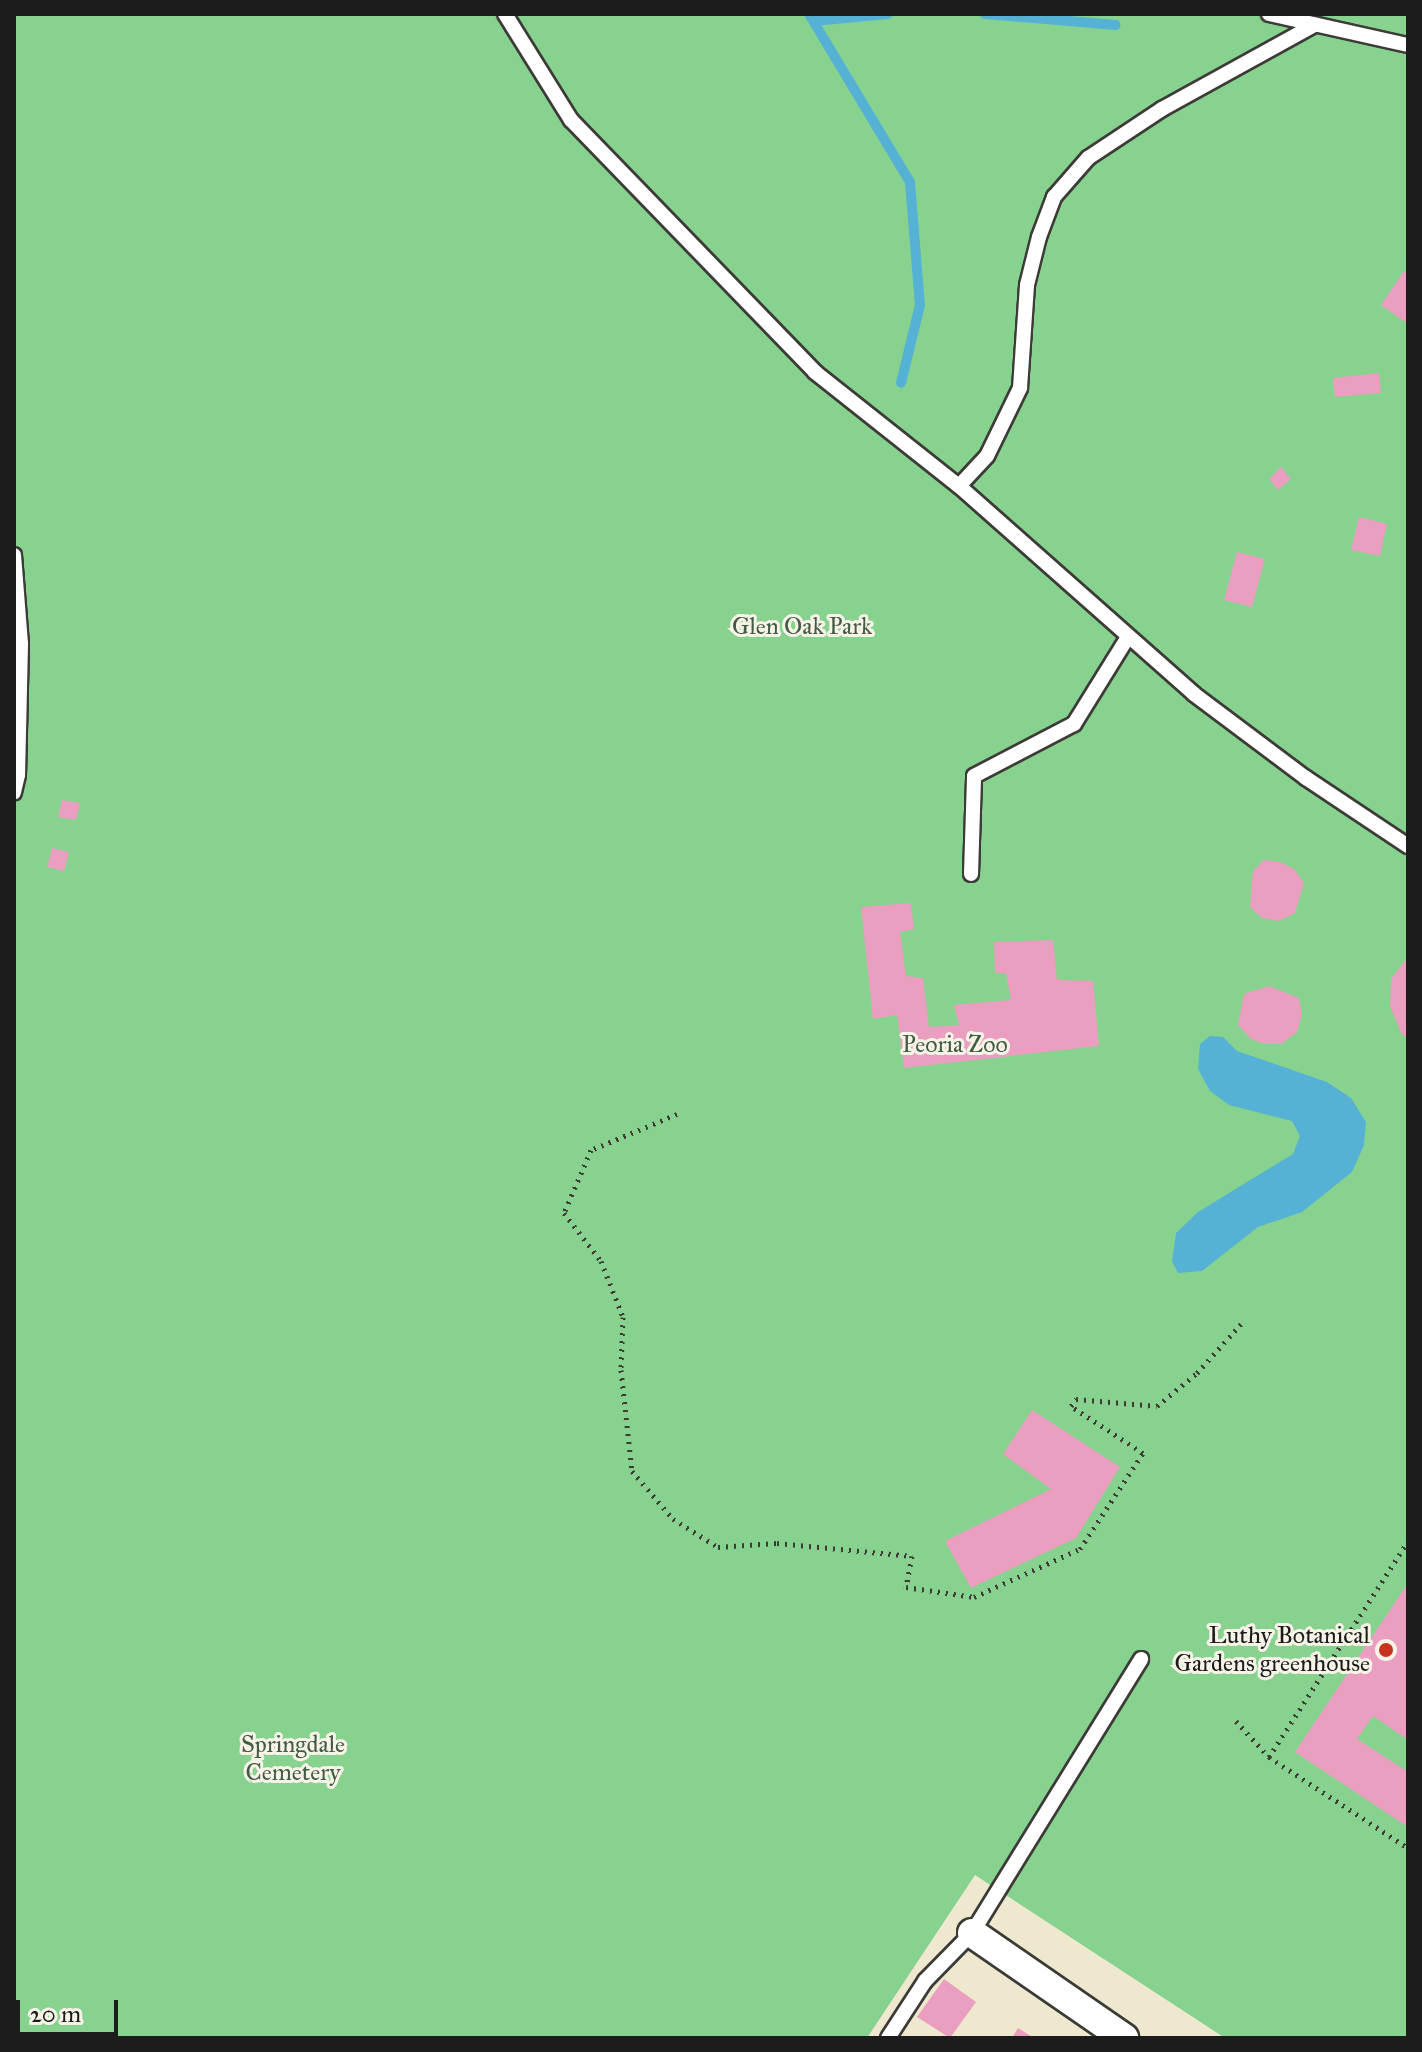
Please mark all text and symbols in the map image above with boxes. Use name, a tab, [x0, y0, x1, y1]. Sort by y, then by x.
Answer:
park label: Glen Oak Park	[732, 613, 872, 641]
park label: Peoria Zoo	[902, 1031, 1008, 1059]
place label: Luthy Botanical Gardens greenhouse	[1174, 1622, 1370, 1678]
marker: Luthy Botanical Gardens greenhouse	[1377, 1641, 1395, 1659]
park label: Springdale Cemetery	[241, 1731, 345, 1787]
scale bar	[20, 1984, 122, 2034]
text: 20 m	[30, 1999, 81, 2029]

